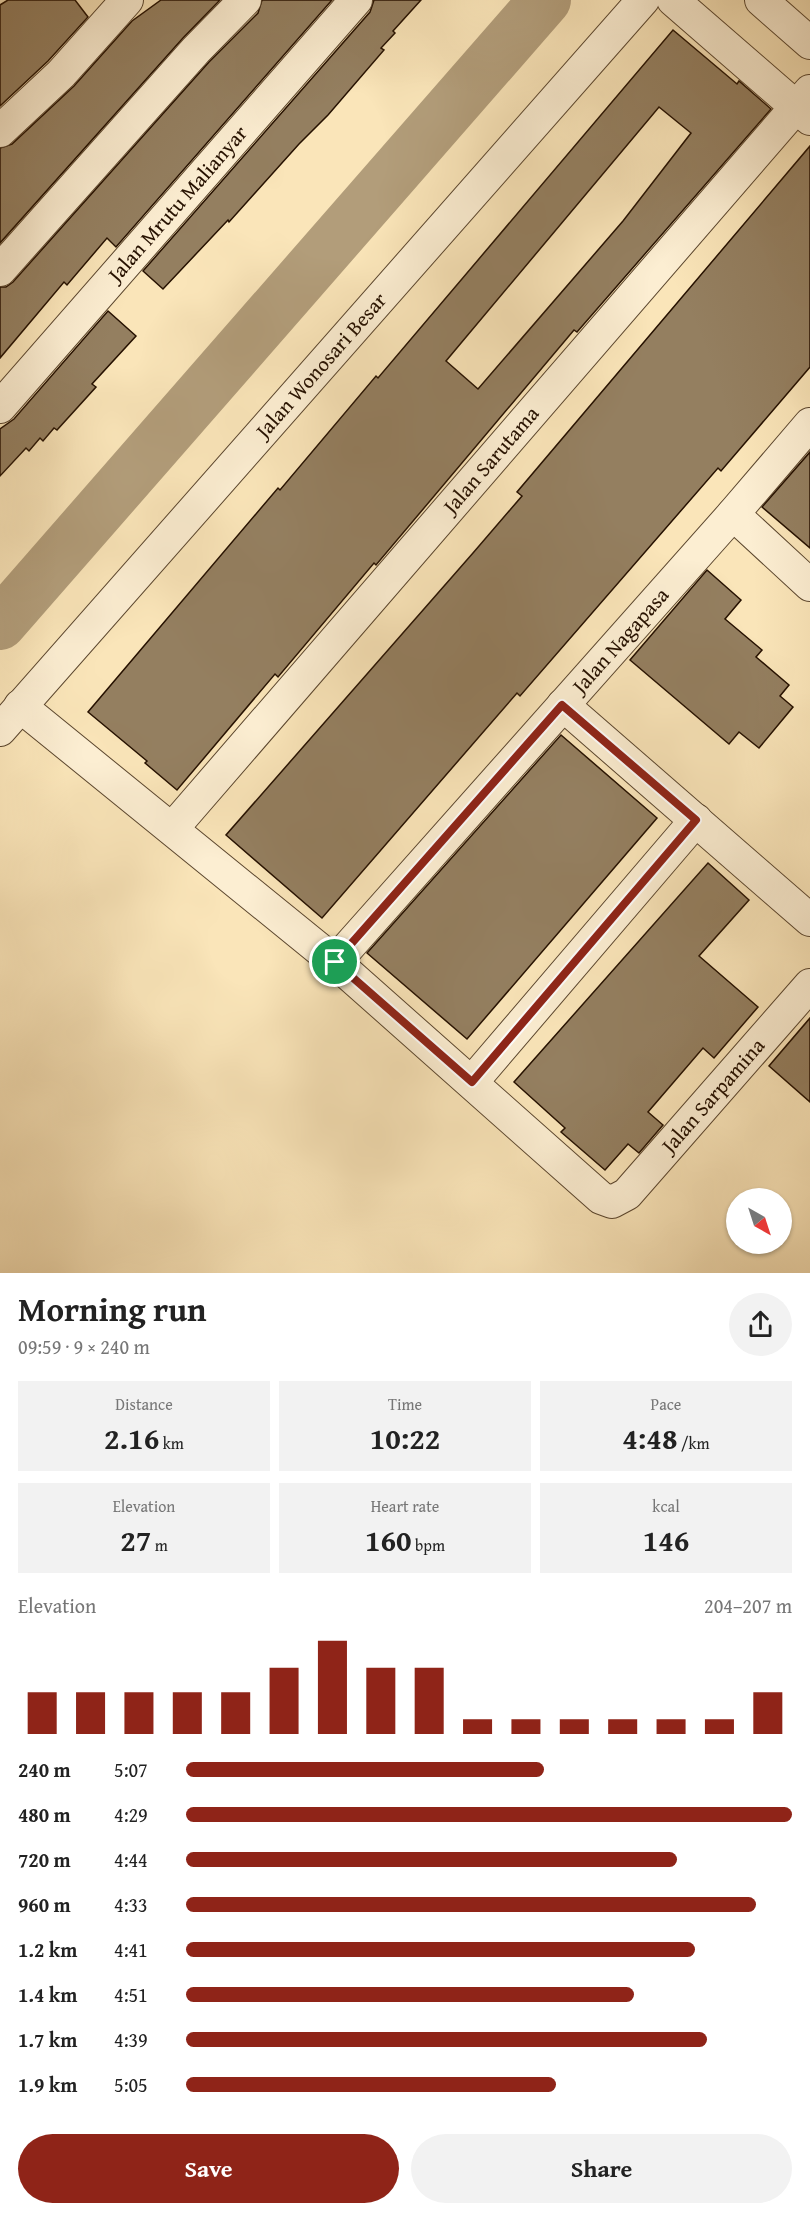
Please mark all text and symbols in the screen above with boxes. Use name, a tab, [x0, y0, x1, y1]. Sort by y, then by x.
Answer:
street label: Jalan Mrutu Malianyar	[98, 118, 255, 291]
street label: Jalan Wonosari Besar	[246, 285, 394, 447]
street label: Jalan Sarutama	[433, 399, 546, 522]
street label: Jalan Nagapasa	[563, 580, 676, 702]
pin	[309, 936, 360, 987]
icon: arrive	[318, 945, 351, 978]
street label: Jalan Sarpamina	[652, 1031, 772, 1162]
north arrow	[726, 1188, 792, 1254]
map controls	[726, 1188, 792, 1254]
text: Morning run	[18, 1285, 207, 1333]
button: share	[729, 1293, 792, 1356]
text: 09:59 · 9 × 240 m	[18, 1332, 150, 1361]
text: Distance	[115, 1392, 173, 1416]
text: Time	[388, 1392, 422, 1416]
text: Pace	[651, 1392, 681, 1416]
text: 2.16	[104, 1416, 159, 1460]
text: 10:22	[370, 1416, 440, 1460]
text: 4:48	[622, 1416, 677, 1460]
text: km	[159, 1431, 184, 1455]
text: /km	[677, 1431, 710, 1455]
text: Elevation	[113, 1494, 175, 1518]
text: Heart rate	[371, 1494, 439, 1518]
text: kcal	[652, 1494, 680, 1518]
text: 27	[120, 1518, 151, 1562]
text: 160	[365, 1518, 412, 1562]
text: 146	[643, 1518, 689, 1562]
text: m	[151, 1533, 168, 1557]
text: bpm	[412, 1533, 445, 1557]
text: Elevation	[18, 1591, 96, 1620]
text: 204–207 m	[704, 1591, 792, 1620]
text: 240 m	[18, 1755, 71, 1784]
text: 5:07	[114, 1755, 148, 1784]
text: 480 m	[18, 1800, 71, 1829]
text: 4:29	[114, 1800, 148, 1829]
text: 720 m	[18, 1845, 71, 1874]
text: 4:44	[114, 1845, 148, 1874]
text: 960 m	[18, 1890, 71, 1919]
text: 4:33	[114, 1890, 148, 1919]
text: 1.2 km	[18, 1935, 77, 1964]
text: 4:41	[114, 1935, 148, 1964]
text: 1.4 km	[18, 1980, 77, 2009]
text: 4:51	[114, 1980, 148, 2009]
text: 1.7 km	[18, 2025, 77, 2054]
text: 4:39	[114, 2025, 148, 2054]
text: 1.9 km	[18, 2070, 77, 2099]
text: 5:05	[114, 2070, 148, 2099]
button: Save	[18, 2134, 399, 2203]
button: Share	[411, 2134, 792, 2203]

